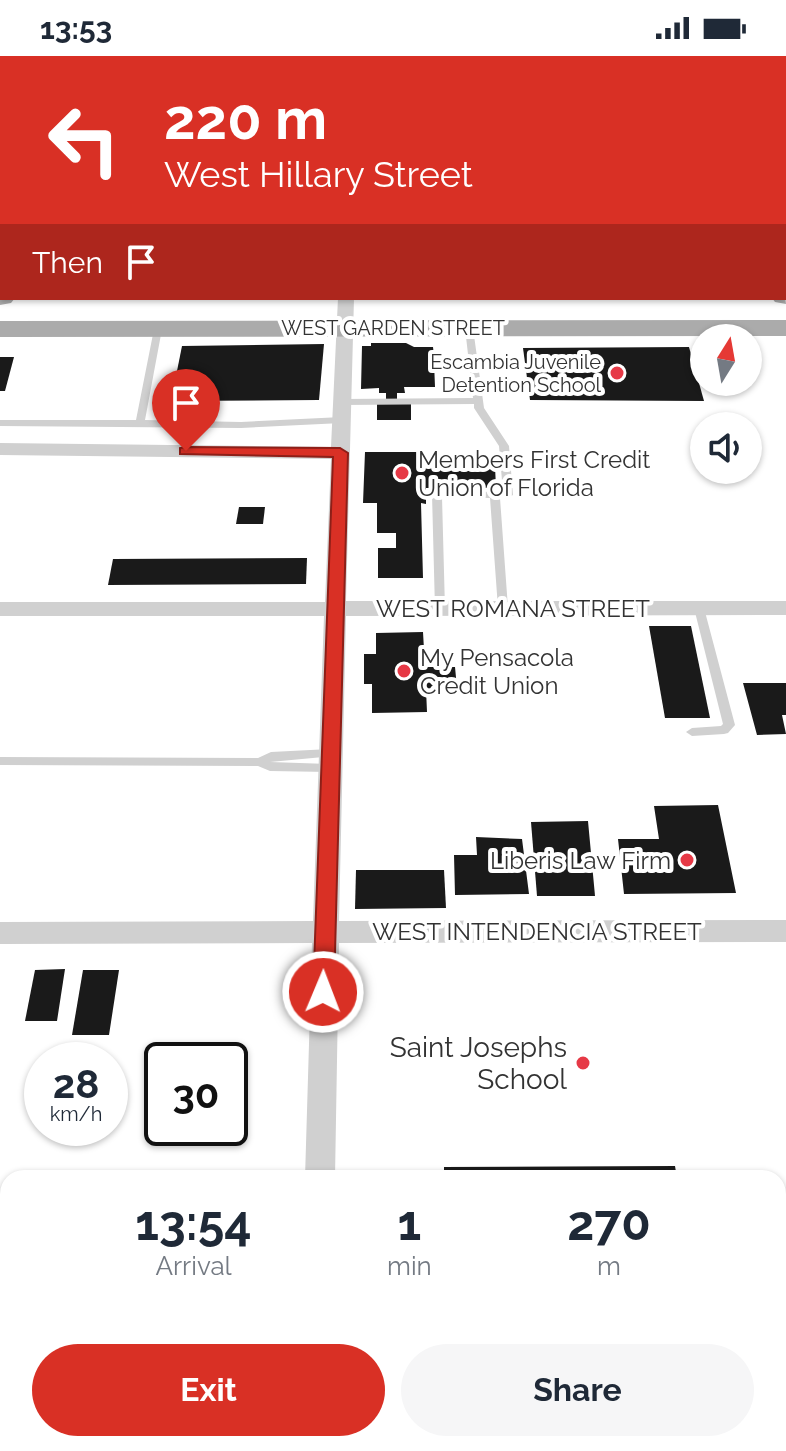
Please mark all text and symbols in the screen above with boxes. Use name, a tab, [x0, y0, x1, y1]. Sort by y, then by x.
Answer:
text: 13:53	[40, 11, 112, 46]
text: 220 m	[164, 86, 327, 152]
icon: left	[32, 88, 136, 192]
text: West Hillary Street	[164, 153, 473, 195]
icon: arrive	[119, 240, 163, 284]
text: Then	[32, 245, 103, 280]
street label: WEST GARDEN STREET	[281, 316, 505, 340]
north arrow	[690, 324, 762, 396]
map controls	[690, 324, 762, 484]
place label: Escambia Juvenile Detention School	[430, 350, 602, 397]
marker: Escambia Juvenile Detention School	[608, 364, 626, 382]
pin	[152, 369, 220, 451]
icon: arrive	[164, 381, 208, 425]
button: sound	[690, 412, 762, 484]
place label: Members First Credit Union of Florida	[418, 445, 650, 502]
marker: Members First Credit Union of Florida	[393, 464, 411, 482]
street label: WEST ROMANA STREET	[376, 594, 650, 623]
place label: My Pensacola Credit Union	[420, 643, 574, 700]
marker: My Pensacola Credit Union	[395, 662, 413, 680]
place label: Liberis Law Firm	[490, 846, 671, 875]
marker: Liberis Law Firm	[678, 851, 696, 869]
street label: WEST INTENDENCIA STREET	[372, 917, 702, 946]
position arrow	[281, 950, 365, 1034]
place label: Saint Josephs School	[390, 1031, 567, 1096]
speed limit sign: 30	[144, 1042, 248, 1146]
marker: Saint Josephs School	[574, 1054, 592, 1072]
text: 28	[53, 1060, 99, 1107]
text: km/h	[50, 1102, 102, 1126]
text: 13:54	[135, 1195, 252, 1251]
text: 1	[398, 1195, 421, 1251]
text: 270	[567, 1195, 651, 1251]
text: Arrival	[155, 1251, 232, 1281]
text: min	[387, 1251, 432, 1281]
text: m	[597, 1251, 621, 1281]
button: Exit	[32, 1344, 385, 1436]
button: Share	[401, 1344, 754, 1436]

